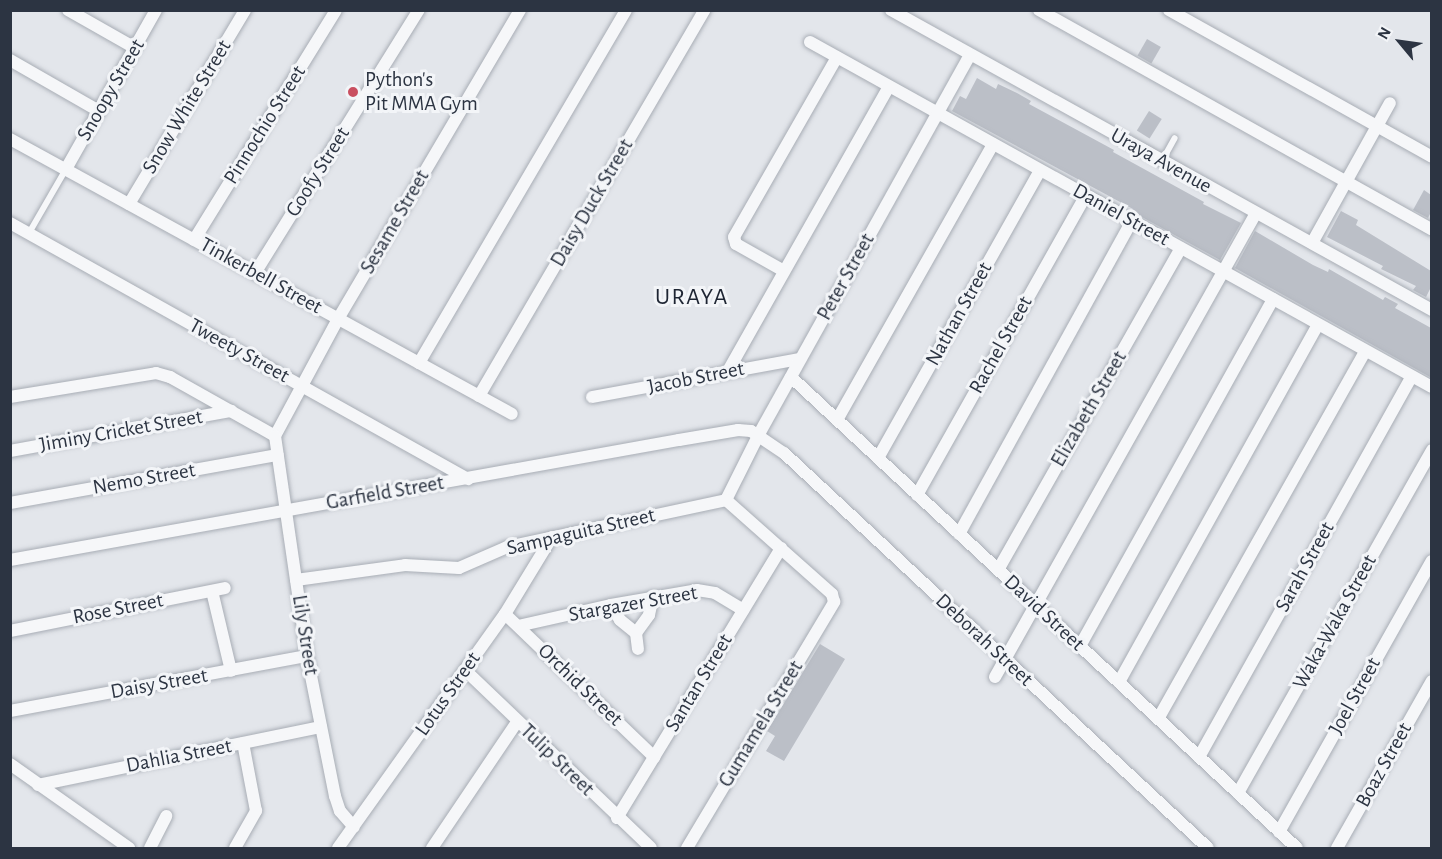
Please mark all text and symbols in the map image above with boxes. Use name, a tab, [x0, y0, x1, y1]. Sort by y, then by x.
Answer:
north arrow	[1370, 12, 1430, 72]
text: N	[1375, 25, 1394, 42]
street label: Snoopy Street	[72, 35, 150, 145]
street label: Snow White Street	[137, 35, 237, 179]
street label: Pinnochio Street	[219, 61, 311, 189]
place label: Python's Pit MMA Gym	[365, 67, 478, 117]
marker: Python's Pit MMA Gym	[346, 85, 360, 99]
street label: Goofy Street	[281, 123, 355, 221]
street label: Uraya Avenue	[1106, 123, 1216, 199]
street label: Daisy Duck Street	[545, 135, 639, 271]
street label: Sesame Street	[355, 166, 435, 278]
street label: Daniel Street	[1068, 178, 1174, 252]
street label: Peter Street	[812, 229, 880, 325]
street label: Tinkerbell Street	[196, 232, 326, 320]
street label: Nathan Street	[920, 258, 998, 370]
district label: URAYA	[655, 284, 729, 312]
street label: Rachel Street	[964, 292, 1038, 398]
street label: Tweety Street	[184, 313, 294, 389]
street label: Elizabeth Street	[1046, 347, 1132, 471]
street label: Jacob Street	[646, 356, 746, 400]
street label: Jiminy Cricket Street	[37, 404, 205, 458]
street label: Nemo Street	[91, 458, 197, 500]
street label: Garfield Street	[324, 470, 446, 516]
street label: Sampaguita Street	[504, 503, 658, 561]
street label: Sarah Street	[1270, 518, 1340, 616]
street label: Waka-Waka Street	[1288, 550, 1382, 694]
street label: David Street	[999, 569, 1089, 657]
street label: Stargazer Street	[567, 580, 699, 628]
street label: Rose Street	[71, 588, 165, 630]
street label: Deborah Street	[930, 588, 1038, 692]
street label: Lily Street	[286, 593, 324, 677]
street label: Santan Street	[660, 629, 738, 737]
street label: Orchid Street	[532, 638, 628, 732]
street label: Lotus Street	[410, 647, 486, 741]
street label: Joel Street	[1324, 653, 1386, 739]
street label: Gumamela Street	[713, 656, 809, 792]
street label: Daisy Street	[109, 663, 209, 705]
street label: Boaz Street	[1351, 718, 1417, 812]
street label: Tulip Street	[515, 719, 599, 801]
street label: Dahlia Street	[124, 733, 234, 779]

